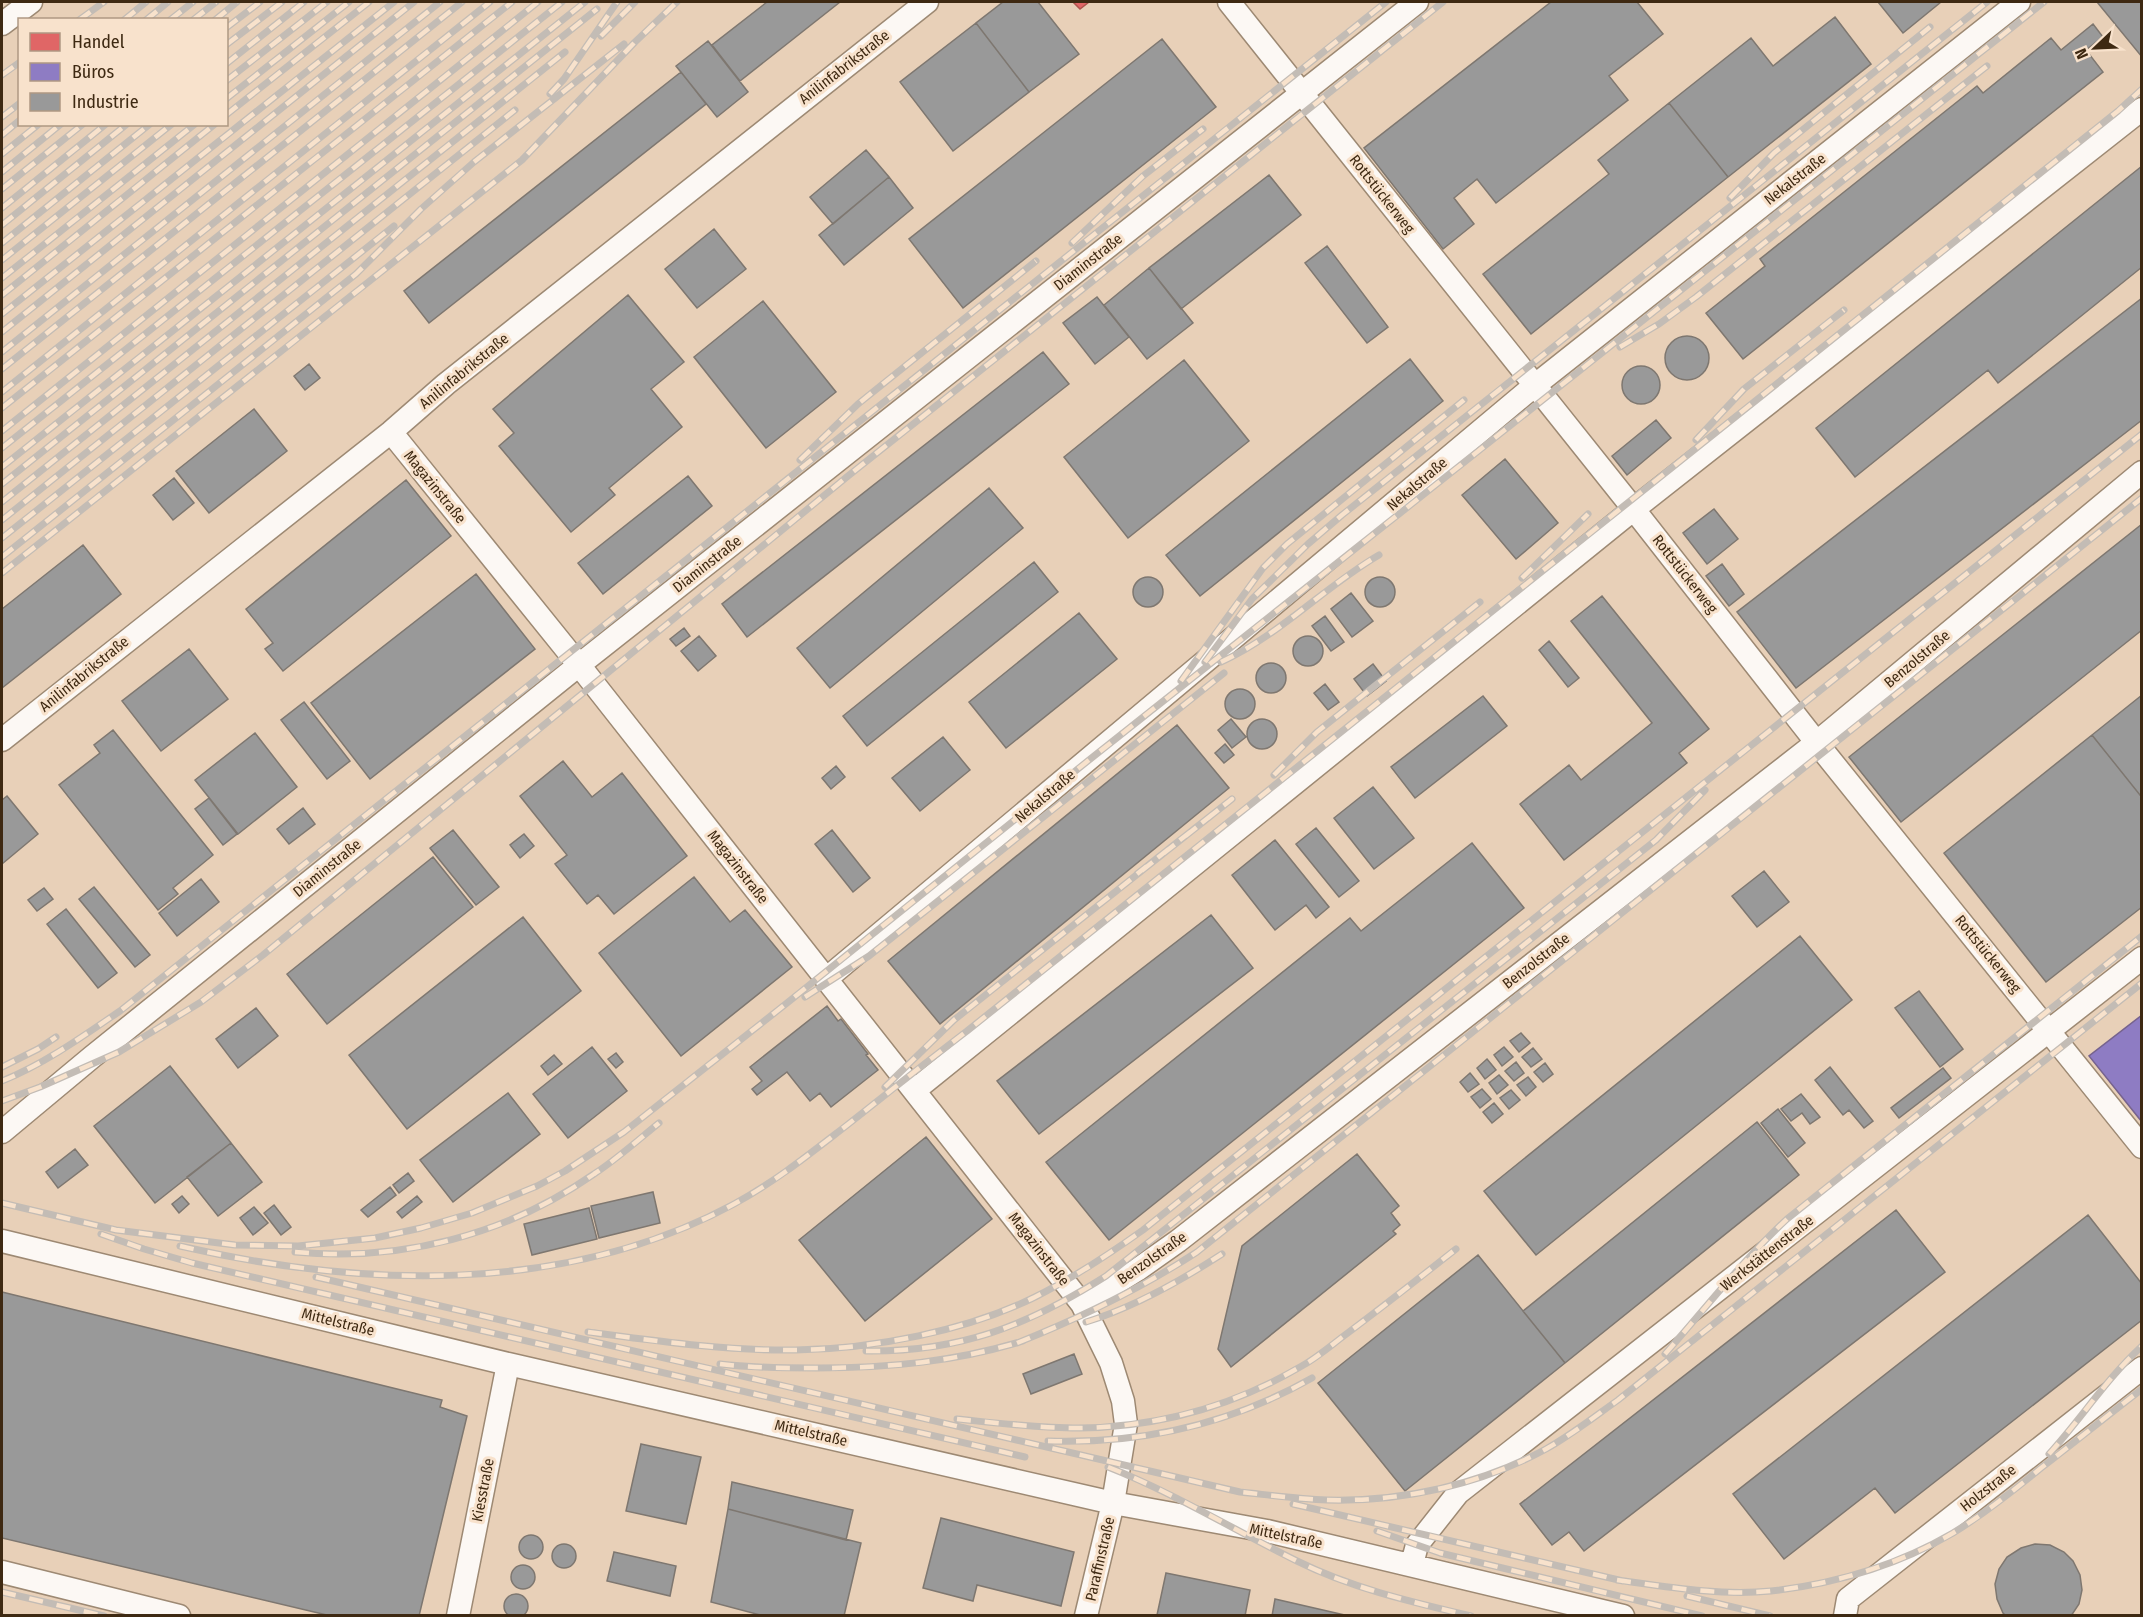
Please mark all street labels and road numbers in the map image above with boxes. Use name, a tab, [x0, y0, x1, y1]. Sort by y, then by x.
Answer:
street label: Anilinfabrikstraße	[795, 26, 893, 108]
street label: Nekalstraße	[1761, 149, 1829, 209]
street label: Rottstückerweg	[1346, 151, 1418, 237]
street label: Diaminstraße	[1050, 230, 1126, 294]
street label: Anilinfabrikstraße	[416, 330, 512, 412]
street label: Magazinstraße	[400, 447, 470, 527]
street label: Nekalstraße	[1383, 454, 1451, 514]
street label: Rottstückerweg	[1649, 531, 1721, 617]
street label: Diaminstraße	[669, 532, 745, 596]
street label: Benzolstraße	[1881, 626, 1953, 692]
street label: Anilinfabrikstraße	[36, 633, 132, 715]
street label: Nekalstraße	[1011, 766, 1079, 826]
street label: Magazinstraße	[704, 827, 772, 907]
street label: Diaminstraße	[289, 835, 365, 901]
street label: Rottstückerweg	[1951, 911, 2025, 997]
street label: Benzolstraße	[1499, 929, 1573, 993]
street label: Magazinstraße	[1005, 1209, 1073, 1289]
street label: Werkstättenstraße	[1717, 1211, 1817, 1295]
street label: Benzolstraße	[1114, 1228, 1190, 1288]
street label: Mittelstraße	[300, 1304, 376, 1340]
street label: Mittelstraße	[773, 1416, 849, 1450]
street label: Kiesstraße	[468, 1457, 498, 1523]
street label: Holzstraße	[1957, 1461, 2019, 1515]
street label: Paraffinstraße	[1082, 1515, 1118, 1603]
street label: Mittelstraße	[1248, 1519, 1324, 1553]

